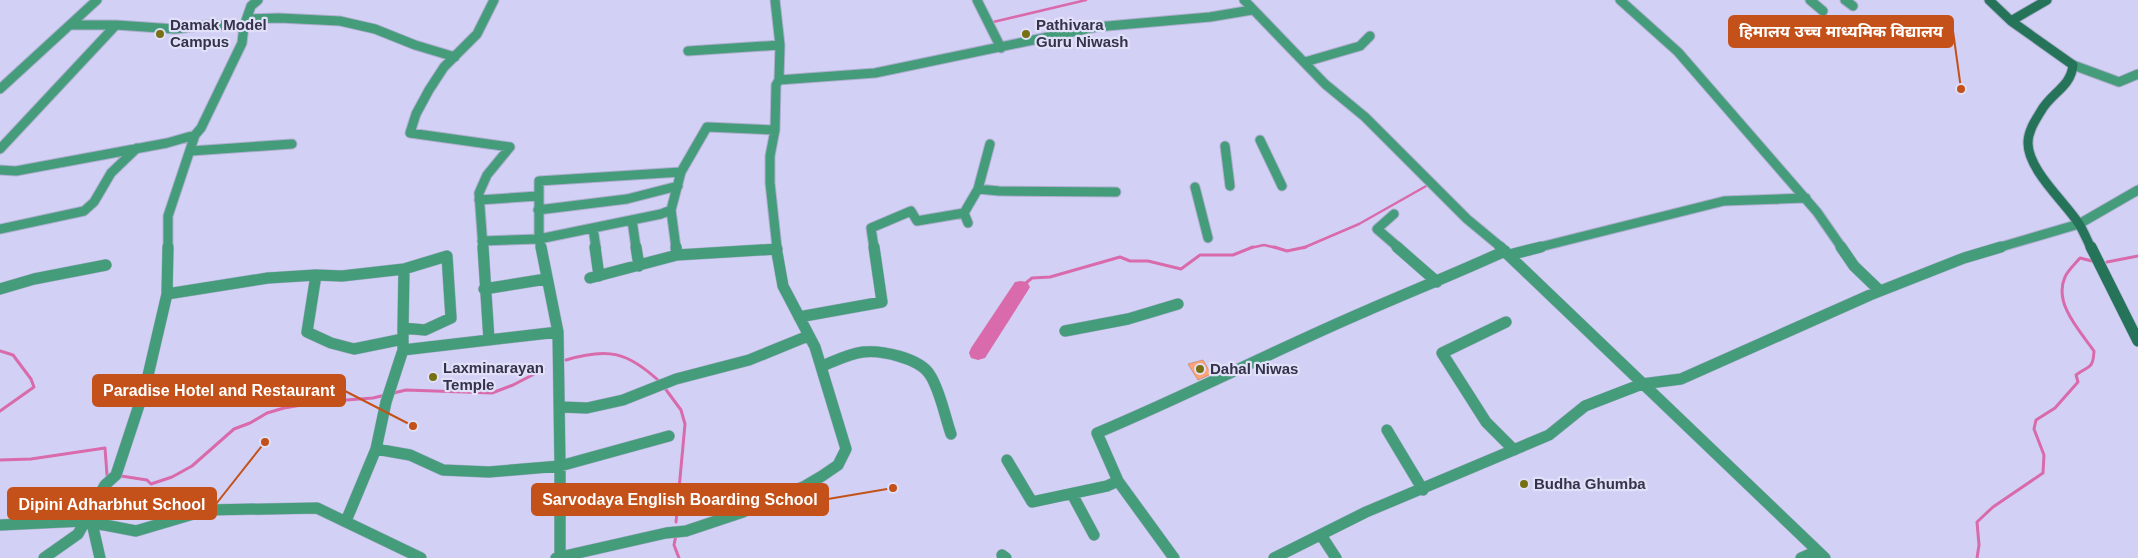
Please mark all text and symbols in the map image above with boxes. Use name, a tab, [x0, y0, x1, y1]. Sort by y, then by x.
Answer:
place label: Damak Model Campus	[170, 16, 267, 50]
place label: Pathivara Guru Niwash	[1036, 16, 1129, 50]
callout: हिमालय उच्च माध्यमिक विद्यालय	[1729, 16, 1953, 47]
text: हिमालय उच्च माध्यमिक विद्यालय	[1739, 23, 1944, 40]
marker: Damak Model Campus	[154, 28, 166, 40]
marker: Pathivara Guru Niwash	[1020, 28, 1032, 40]
place label: Laxminarayan Temple	[443, 359, 544, 393]
place label: Dahal Niwas	[1210, 360, 1298, 377]
marker: Dahal Niwas	[1194, 363, 1206, 375]
marker: Laxminarayan Temple	[427, 371, 439, 383]
callout: Paradise Hotel and Restaurant	[93, 375, 345, 406]
text: Paradise Hotel and Restaurant	[103, 382, 336, 399]
place label: Budha Ghumba	[1534, 475, 1646, 492]
marker: Budha Ghumba	[1518, 478, 1530, 490]
callout: Sarvodaya English Boarding School	[532, 484, 828, 515]
callout: Dipini Adharbhut School	[8, 488, 216, 519]
text: Sarvodaya English Boarding School	[542, 491, 818, 508]
text: Dipini Adharbhut School	[19, 496, 205, 513]

